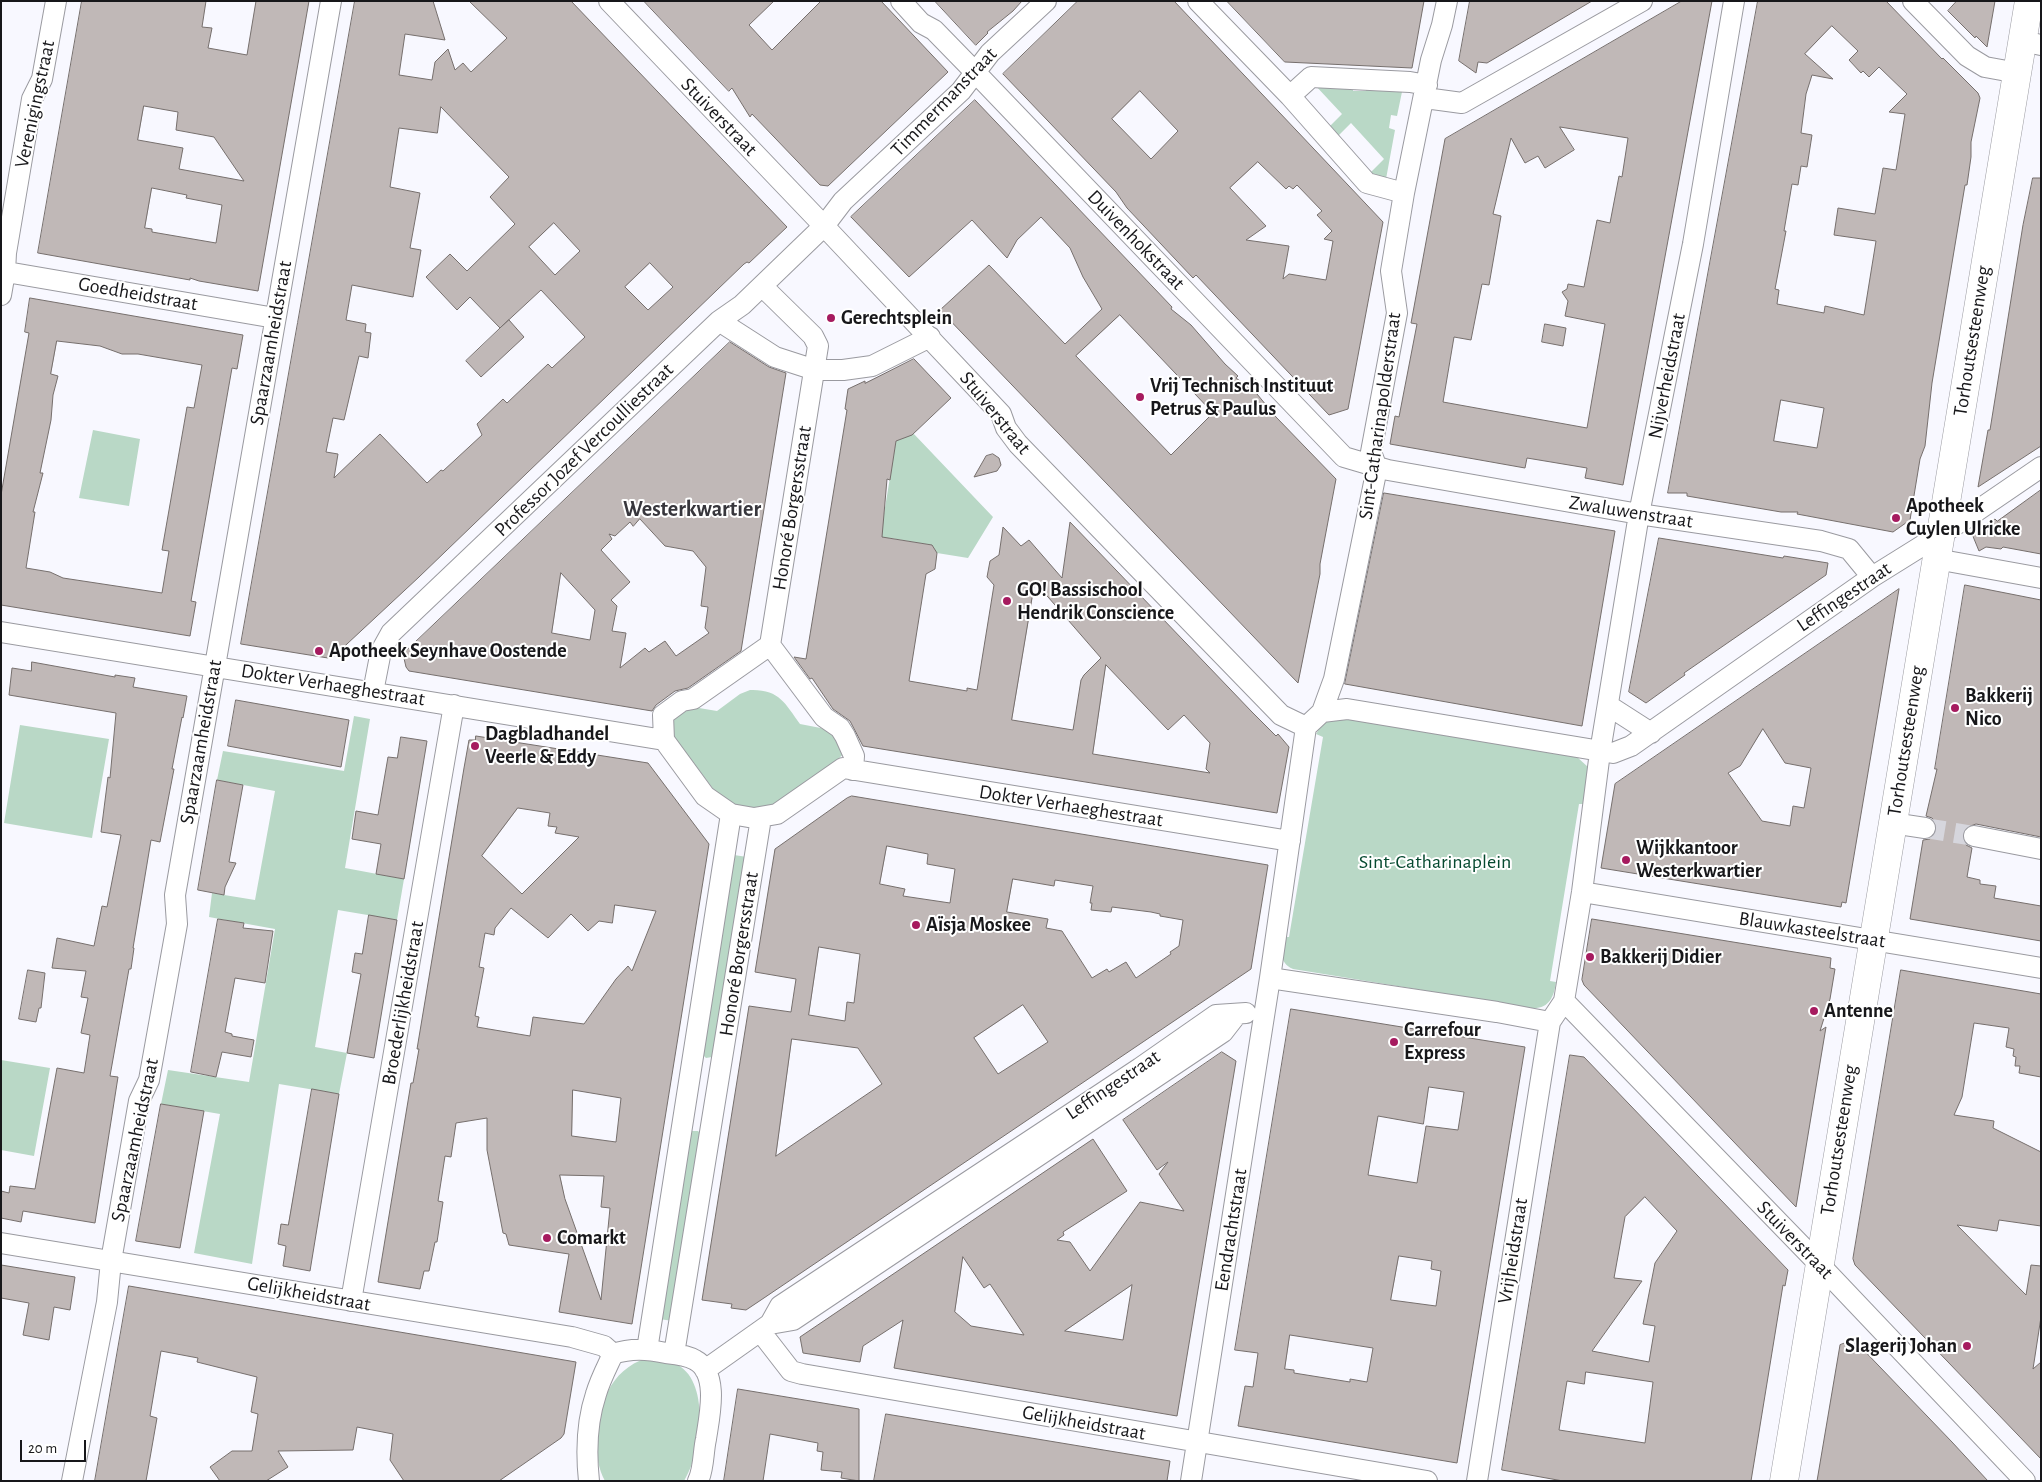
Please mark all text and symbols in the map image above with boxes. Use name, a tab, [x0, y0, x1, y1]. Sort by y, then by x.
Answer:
street label: Verenigingstraat	[10, 38, 60, 170]
street label: Timmermanstraat	[886, 42, 1002, 162]
street label: Stuiverstraat	[676, 73, 762, 161]
street label: Duivenhokstraat	[1082, 185, 1190, 295]
street label: Spaarzaamheidstraat	[245, 259, 297, 427]
street label: Torhoutsesteenweg	[1948, 264, 1996, 418]
street label: Goedheidstraat	[76, 272, 200, 316]
place label: Gerechtsplein	[841, 306, 952, 330]
street label: Sint-Catharinapolderstraat	[1354, 311, 1406, 521]
street label: Nijverheidstraat	[1643, 311, 1691, 441]
marker: Gerechtsplein	[825, 312, 837, 324]
street label: Professor Jozef Vercoulliestraat	[489, 358, 679, 542]
street label: Stuiverstraat	[954, 367, 1036, 459]
place label: Vrij Technisch Instituut Petrus & Paulus	[1150, 374, 1333, 421]
marker: Vrij Technisch Instituut Petrus & Paulus	[1134, 391, 1146, 403]
street label: Honoré Borgersstraat	[767, 424, 817, 592]
street label: Zwaluwenstraat	[1567, 490, 1695, 534]
place label: Apotheek Cuylen Ulricke	[1906, 494, 2020, 541]
district label: Westerkwartier	[623, 496, 761, 522]
marker: Apotheek Cuylen Ulricke	[1890, 512, 1902, 524]
street label: Leffingestraat	[1792, 557, 1896, 637]
place label: GO! Bassischool Hendrik Conscience	[1017, 578, 1174, 625]
marker: GO! Bassischool Hendrik Conscience	[1001, 595, 1013, 607]
place label: Apotheek Seynhave Oostende	[329, 639, 567, 663]
marker: Apotheek Seynhave Oostende	[313, 645, 325, 657]
street label: Spaarzaamheidstraat	[175, 658, 227, 826]
street label: Dokter Verhaeghestraat	[239, 659, 427, 711]
street label: Torhoutsesteenweg	[1882, 664, 1930, 818]
place label: Bakkerij Nico	[1965, 684, 2033, 731]
marker: Bakkerij Nico	[1949, 702, 1961, 714]
place label: Dagbladhandel Veerle & Eddy	[485, 722, 609, 769]
marker: Dagbladhandel Veerle & Eddy	[469, 740, 481, 752]
street label: Dokter Verhaeghestraat	[977, 780, 1165, 832]
place label: Wijkkantoor Westerkwartier	[1636, 836, 1762, 883]
park label: Sint-Catharinaplein	[1359, 850, 1511, 874]
marker: Wijkkantoor Westerkwartier	[1620, 854, 1632, 866]
street label: Honoré Borgersstraat	[714, 870, 764, 1038]
street label: Blauwkasteelstraat	[1737, 907, 1887, 953]
place label: Aïsja Moskee	[926, 913, 1031, 937]
street label: Broederlijkheidstraat	[377, 919, 429, 1087]
marker: Aïsja Moskee	[910, 919, 922, 931]
place label: Bakkerij Didier	[1600, 945, 1721, 969]
marker: Bakkerij Didier	[1584, 951, 1596, 963]
place label: Antenne	[1824, 999, 1893, 1023]
marker: Antenne	[1808, 1005, 1820, 1017]
place label: Carrefour Express	[1404, 1018, 1481, 1065]
marker: Carrefour Express	[1388, 1036, 1400, 1048]
street label: Leffingestraat	[1061, 1045, 1165, 1125]
street label: Spaarzaamheidstraat	[106, 1056, 164, 1224]
street label: Torhoutsesteenweg	[1815, 1063, 1863, 1217]
street label: Eendrachtstraat	[1209, 1167, 1253, 1293]
street label: Vrijheidstraat	[1493, 1196, 1533, 1306]
street label: Stuiverstraat	[1752, 1196, 1838, 1284]
place label: Comarkt	[557, 1226, 626, 1250]
marker: Comarkt	[541, 1232, 553, 1244]
street label: Gelijkheidstraat	[245, 1271, 373, 1317]
place label: Slagerij Johan	[1845, 1334, 1957, 1358]
marker: Slagerij Johan	[1961, 1340, 1973, 1352]
street label: Gelijkheidstraat	[1020, 1400, 1148, 1446]
scale bar	[22, 1430, 89, 1462]
text: 20 m	[28, 1441, 57, 1456]

